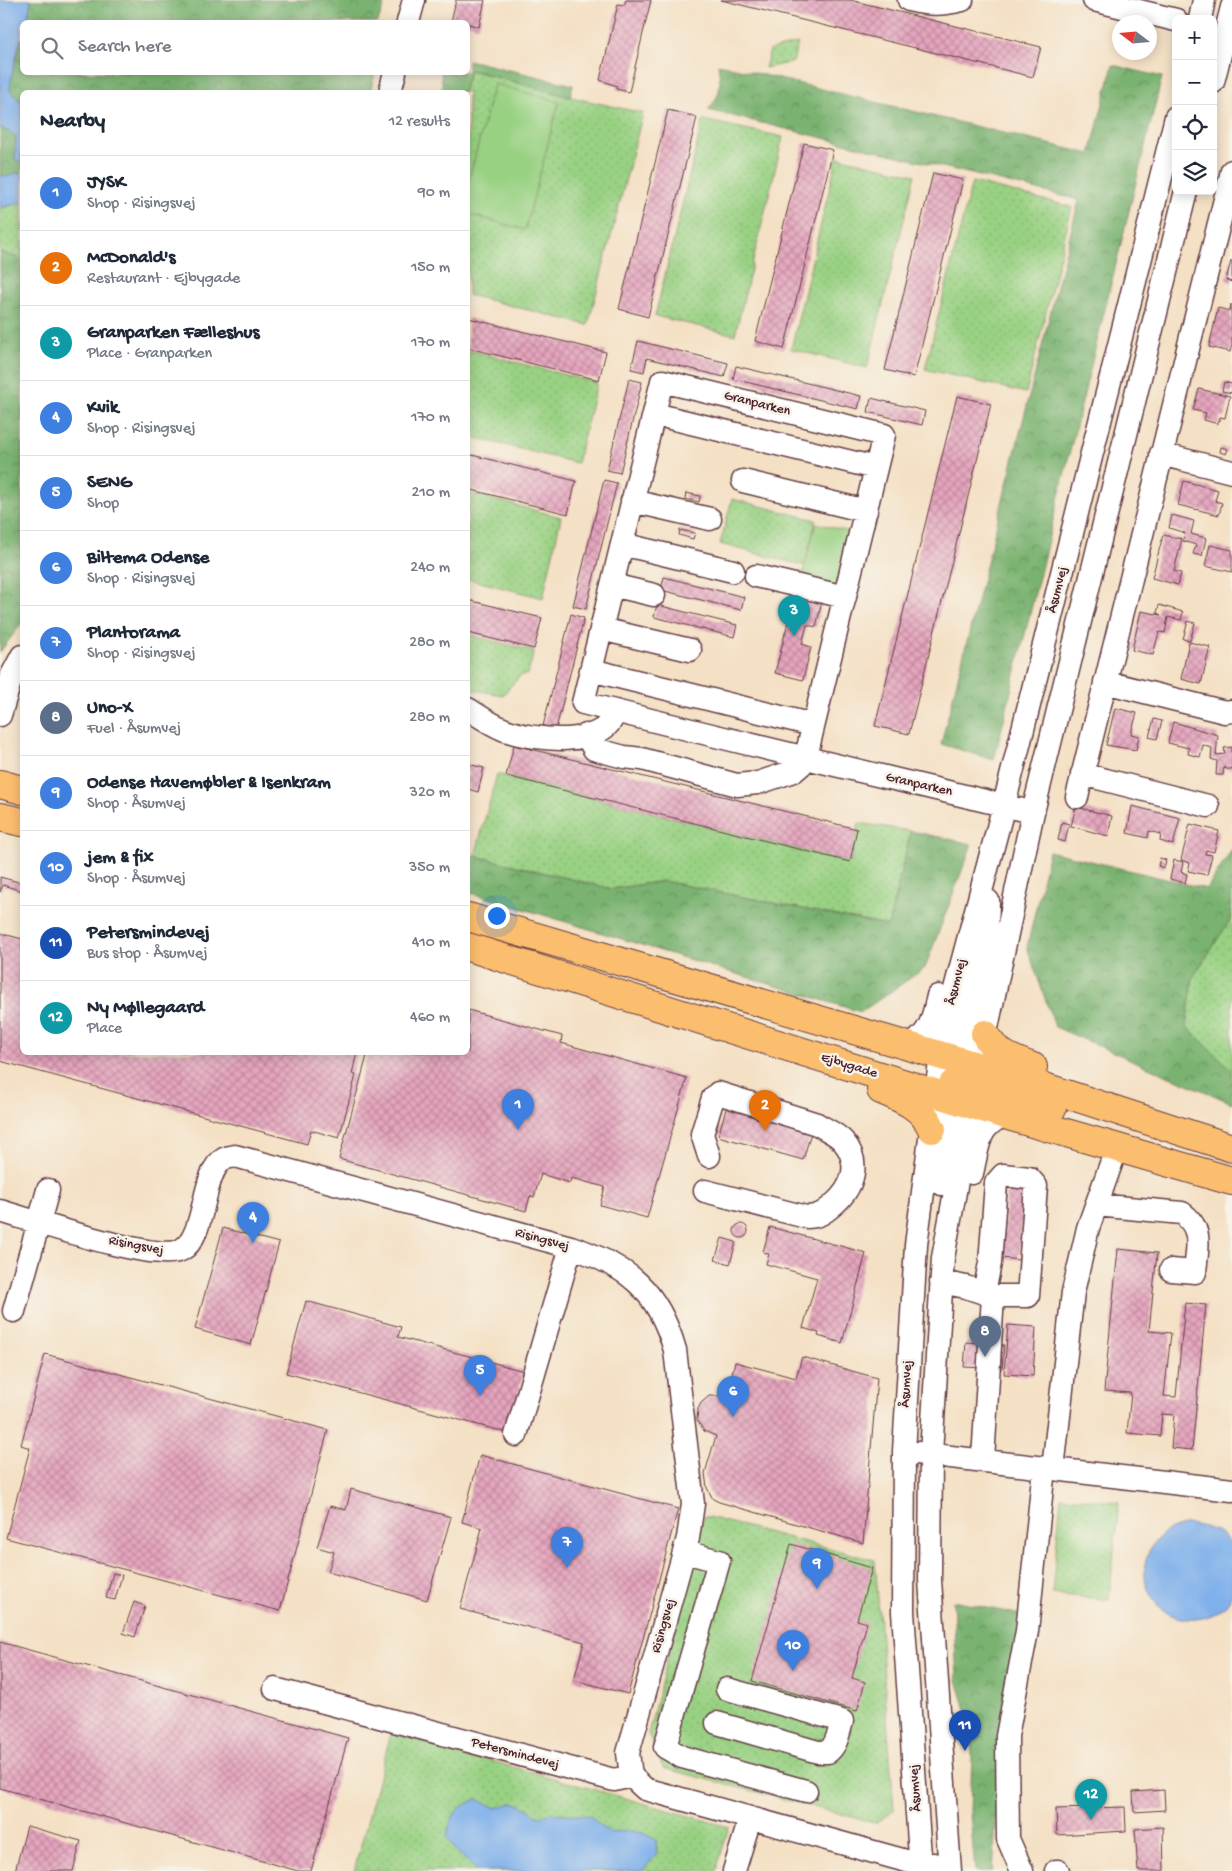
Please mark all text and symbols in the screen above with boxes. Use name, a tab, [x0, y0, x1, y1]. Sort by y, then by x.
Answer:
north arrow	[1112, 15, 1157, 60]
map controls	[1172, 15, 1217, 195]
button: +	[1172, 15, 1217, 60]
search box	[20, 20, 470, 75]
icon: search	[38, 34, 66, 62]
text: Search here	[78, 36, 172, 59]
button: −	[1172, 60, 1217, 105]
button: locate	[1172, 105, 1217, 150]
text: Nearby	[40, 110, 105, 135]
text: 12 results	[389, 113, 450, 132]
button: layers	[1172, 150, 1217, 195]
text: JYSK	[87, 172, 125, 195]
text: 1	[53, 184, 59, 203]
text: 90 m	[418, 184, 450, 203]
text: Shop · Risingsvej	[87, 195, 196, 214]
text: McDonald's	[87, 247, 176, 270]
text: 2	[52, 259, 60, 278]
text: 150 m	[411, 259, 450, 278]
text: Restaurant · Ejbygade	[87, 270, 240, 289]
text: Granparken Fælleshus	[87, 322, 259, 345]
text: 3	[52, 334, 60, 353]
text: 170 m	[411, 334, 450, 353]
text: Place · Granparken	[87, 345, 212, 364]
street label: Granparken	[722, 388, 792, 421]
text: Kvik	[87, 397, 118, 420]
text: 4	[52, 409, 60, 428]
text: 170 m	[411, 409, 450, 428]
text: Shop · Risingsvej	[87, 420, 196, 439]
text: SENG	[87, 472, 132, 495]
text: 5	[52, 484, 60, 503]
text: 210 m	[411, 484, 450, 503]
text: Shop	[87, 495, 119, 514]
text: Biltema Odense	[87, 547, 209, 570]
text: 6	[52, 559, 60, 578]
text: 240 m	[410, 559, 450, 578]
street label: Åsumvej	[1044, 565, 1072, 615]
text: Shop · Risingsvej	[87, 570, 196, 589]
pin: 3	[778, 595, 810, 636]
text: Plantorama	[87, 622, 180, 645]
text: 7	[52, 634, 60, 653]
text: 280 m	[409, 634, 450, 653]
text: Shop · Risingsvej	[87, 645, 196, 664]
text: Uno-X	[87, 697, 133, 720]
text: 8	[52, 709, 60, 728]
text: 280 m	[409, 709, 450, 728]
text: Fuel · Åsumvej	[87, 720, 181, 739]
street label: Granparken	[884, 769, 954, 801]
text: Odense Havemøbler & Isenkram	[87, 772, 331, 795]
text: 9	[52, 784, 60, 803]
text: 320 m	[410, 784, 450, 803]
text: Shop · Åsumvej	[87, 795, 186, 814]
text: jem & fix	[87, 847, 154, 870]
text: 10	[48, 859, 64, 878]
text: 350 m	[409, 859, 450, 878]
text: Shop · Åsumvej	[87, 870, 186, 889]
your location	[484, 903, 510, 929]
text: Petersmindevej	[87, 922, 210, 945]
text: 11	[50, 934, 62, 953]
text: 410 m	[412, 934, 450, 953]
text: Bus stop · Åsumvej	[87, 945, 208, 964]
street label: Åsumvej	[943, 957, 971, 1007]
text: Ny Møllegaard	[87, 997, 204, 1020]
text: 12	[49, 1009, 63, 1028]
text: 460 m	[410, 1009, 450, 1028]
text: Place	[87, 1020, 122, 1039]
street label: Ejbygade	[819, 1049, 880, 1083]
pin: 1	[502, 1089, 534, 1130]
pin: 2	[749, 1090, 781, 1131]
pin: 4	[237, 1202, 269, 1243]
street label: Risingsvej	[513, 1225, 571, 1255]
street label: Risingsvej	[107, 1232, 165, 1260]
pin: 8	[969, 1316, 1001, 1357]
pin: 5	[464, 1355, 496, 1396]
street label: Åsumvej	[897, 1360, 917, 1408]
pin: 6	[717, 1376, 749, 1417]
pin: 7	[551, 1527, 583, 1568]
pin: 9	[801, 1548, 833, 1589]
street label: Risingsvej	[648, 1597, 680, 1655]
pin: 10	[777, 1630, 809, 1671]
pin: 11	[949, 1710, 981, 1751]
street label: Petersmindevej	[468, 1734, 561, 1774]
street label: Åsumvej	[906, 1764, 926, 1812]
pin: 12	[1075, 1779, 1107, 1820]

